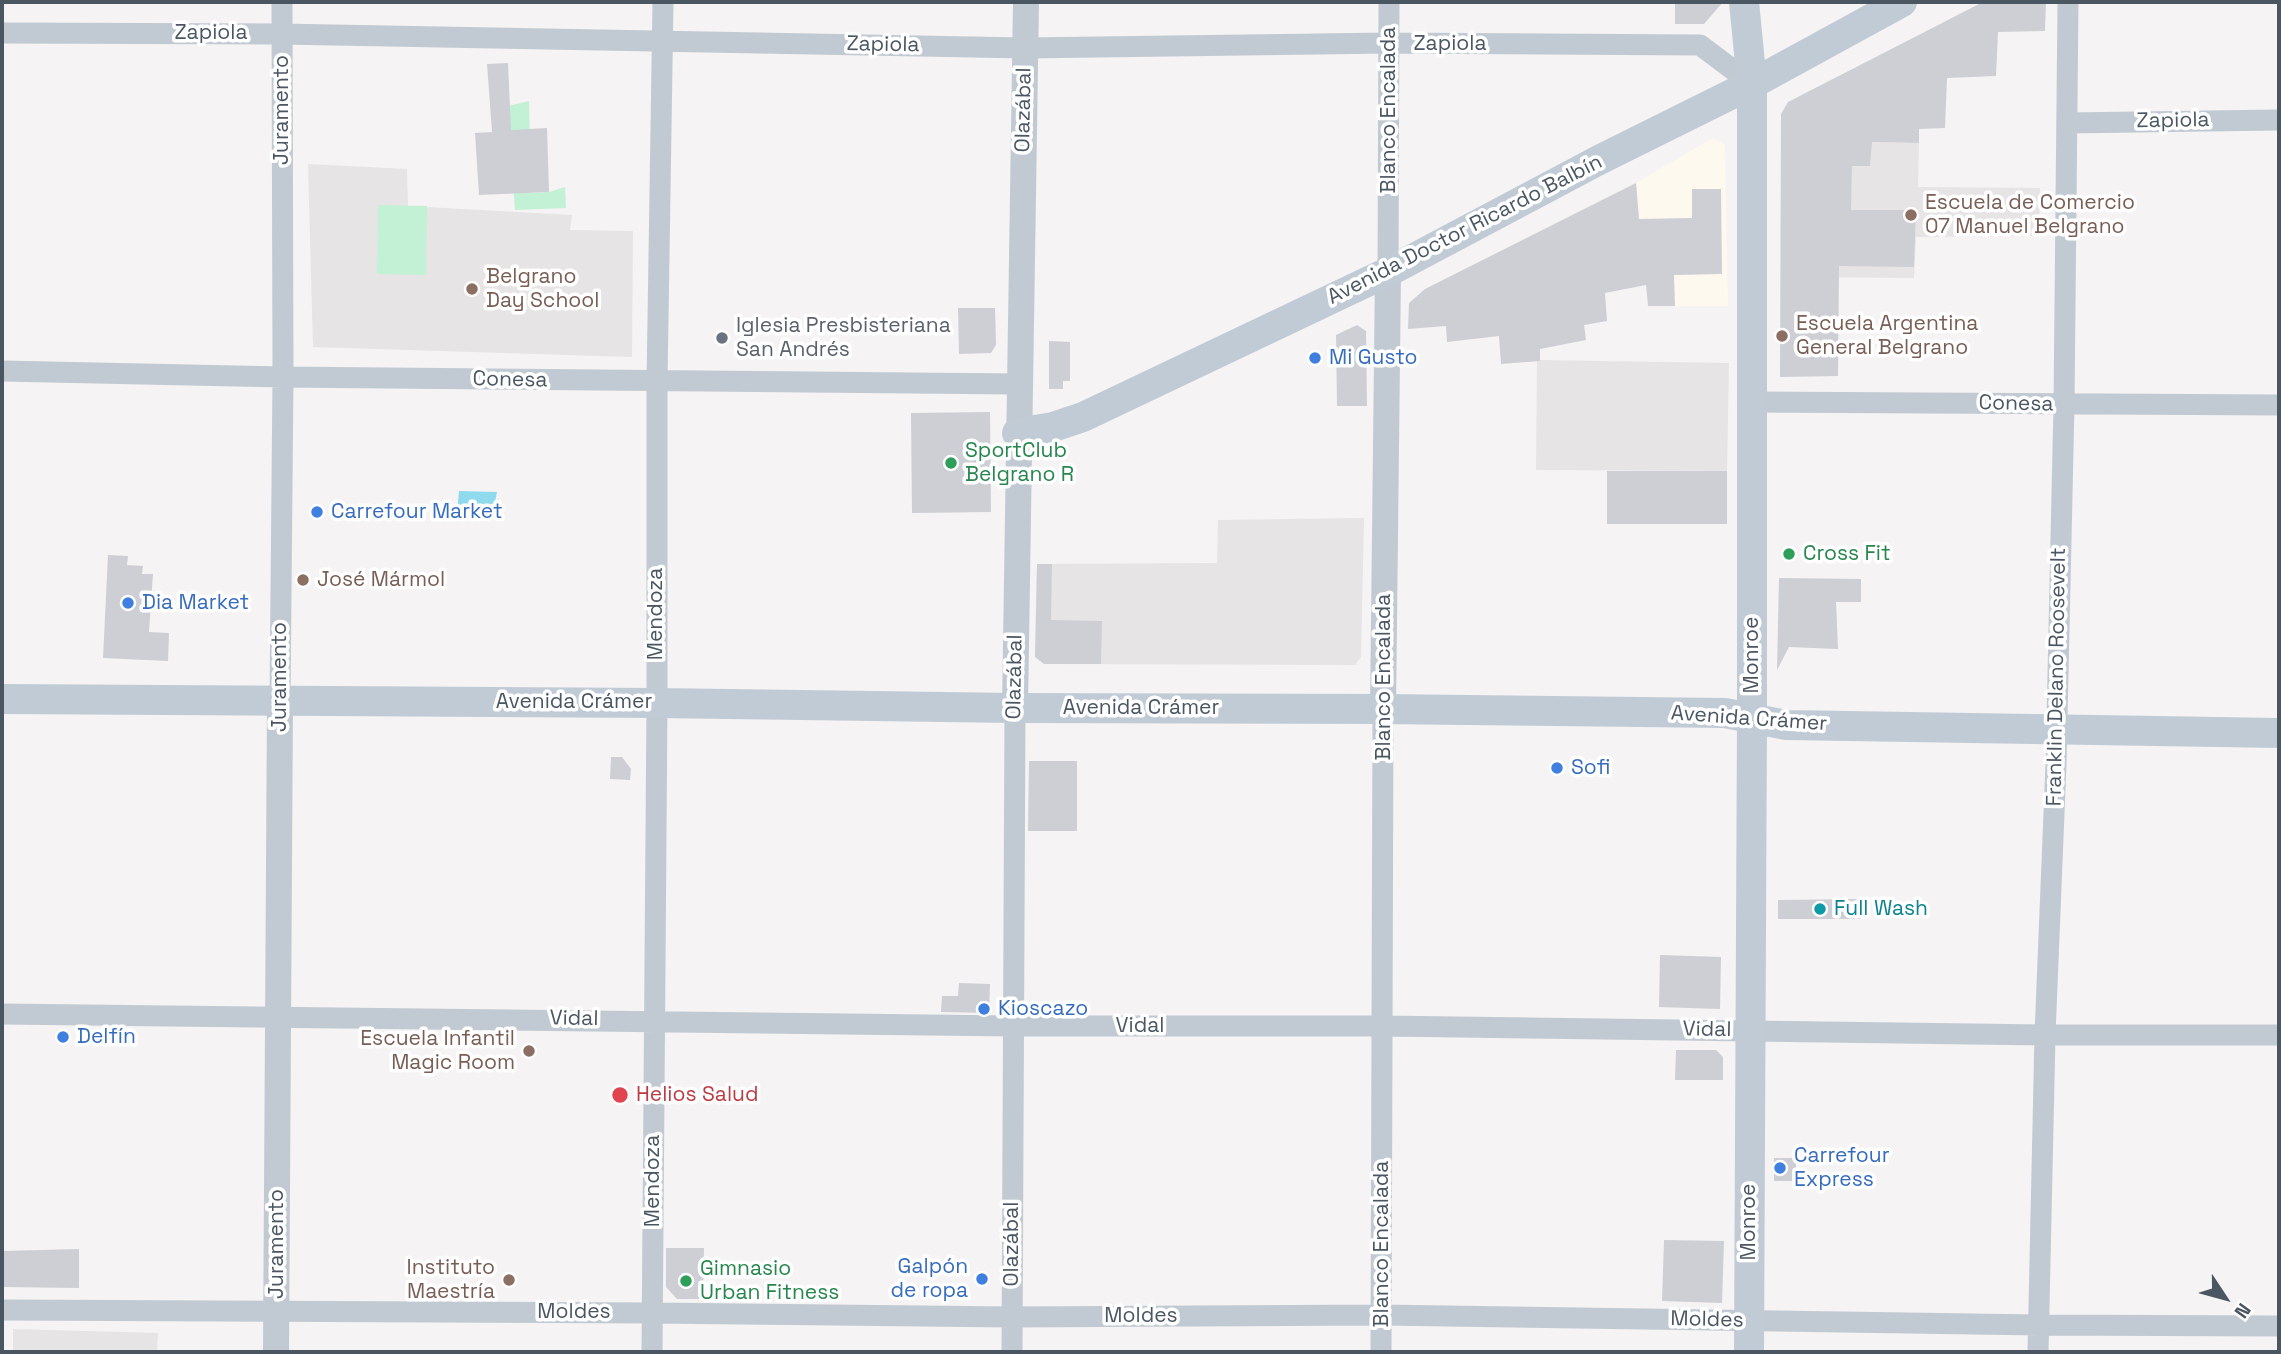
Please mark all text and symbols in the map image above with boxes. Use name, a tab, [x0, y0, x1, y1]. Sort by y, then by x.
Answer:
street label: Zapiola	[174, 20, 248, 46]
street label: Blanco Encalada	[1376, 27, 1402, 193]
street label: Zapiola	[1413, 31, 1487, 57]
street label: Zapiola	[846, 32, 920, 58]
street label: Juramento	[269, 55, 295, 165]
street label: Olazábal	[1011, 67, 1037, 153]
street label: Zapiola	[2136, 108, 2210, 134]
street label: Avenida Doctor Ricardo Balbín	[1323, 150, 1607, 310]
place label: Escuela de Comercio 07 Manuel Belgrano	[1925, 190, 2135, 240]
marker: Escuela de Comercio 07 Manuel Belgrano	[1903, 207, 1919, 223]
place label: Belgrano Day School	[486, 264, 599, 314]
marker: Belgrano Day School	[464, 281, 480, 297]
place label: Escuela Argentina General Belgrano	[1796, 311, 1978, 361]
place label: Iglesia Presbisteriana San Andrés	[736, 313, 951, 363]
marker: Escuela Argentina General Belgrano	[1774, 328, 1790, 344]
marker: Iglesia Presbisteriana San Andrés	[714, 330, 730, 346]
place label: Mi Gusto	[1329, 345, 1418, 371]
marker: Mi Gusto	[1307, 350, 1323, 366]
street label: Conesa	[472, 367, 548, 393]
street label: Conesa	[1978, 391, 2054, 417]
place label: SportClub Belgrano R	[965, 438, 1074, 488]
marker: SportClub Belgrano R	[943, 455, 959, 471]
place label: Carrefour Market	[331, 499, 503, 525]
marker: Carrefour Market	[309, 504, 325, 520]
place label: Cross Fit	[1803, 541, 1891, 567]
marker: Cross Fit	[1781, 546, 1797, 562]
street label: Franklin Delano Roosevelt	[2042, 547, 2072, 807]
place label: José Mármol	[317, 567, 445, 593]
street label: Mendoza	[643, 568, 669, 660]
marker: José Mármol	[295, 572, 311, 588]
place label: Dia Market	[142, 590, 249, 616]
street label: Blanco Encalada	[1371, 594, 1397, 760]
marker: Dia Market	[120, 595, 136, 611]
street label: Monroe	[1739, 617, 1765, 693]
street label: Juramento	[267, 622, 293, 732]
street label: Olazábal	[1002, 634, 1028, 720]
street label: Avenida Crámer	[496, 689, 652, 715]
street label: Avenida Crámer	[1063, 695, 1219, 721]
street label: Avenida Crámer	[1670, 701, 1828, 737]
place label: Sofi	[1571, 755, 1610, 781]
marker: Sofi	[1549, 760, 1565, 776]
place label: Full Wash	[1834, 896, 1928, 922]
marker: Full Wash	[1812, 901, 1828, 917]
place label: Kioscazo	[998, 996, 1088, 1022]
marker: Kioscazo	[976, 1001, 992, 1017]
street label: Vidal	[549, 1006, 599, 1032]
street label: Vidal	[1116, 1013, 1164, 1039]
street label: Vidal	[1682, 1017, 1732, 1043]
place label: Delfín	[77, 1024, 136, 1050]
place label: Escuela Infantil Magic Room	[360, 1026, 515, 1076]
marker: Delfín	[55, 1029, 71, 1045]
marker: Escuela Infantil Magic Room	[521, 1043, 537, 1059]
place label: Helios Salud	[636, 1082, 758, 1108]
marker: Helios Salud	[610, 1085, 630, 1105]
street label: Mendoza	[640, 1135, 666, 1227]
place label: Carrefour Express	[1794, 1143, 1890, 1193]
marker: Carrefour Express	[1772, 1160, 1788, 1176]
street label: Blanco Encalada	[1369, 1161, 1395, 1327]
street label: Monroe	[1736, 1184, 1762, 1260]
street label: Juramento	[264, 1189, 290, 1299]
street label: Olazábal	[999, 1202, 1025, 1286]
place label: Galpón de ropa	[891, 1254, 968, 1304]
place label: Instituto Maestría	[407, 1255, 495, 1305]
place label: Gimnasio Urban Fitness	[700, 1256, 839, 1306]
north arrow	[2190, 1263, 2260, 1333]
marker: Galpón de ropa	[974, 1271, 990, 1287]
marker: Instituto Maestría	[501, 1272, 517, 1288]
marker: Gimnasio Urban Fitness	[678, 1273, 694, 1289]
text: N	[2229, 1298, 2256, 1323]
street label: Moldes	[537, 1299, 611, 1325]
street label: Moldes	[1104, 1303, 1178, 1329]
street label: Moldes	[1670, 1307, 1744, 1333]

